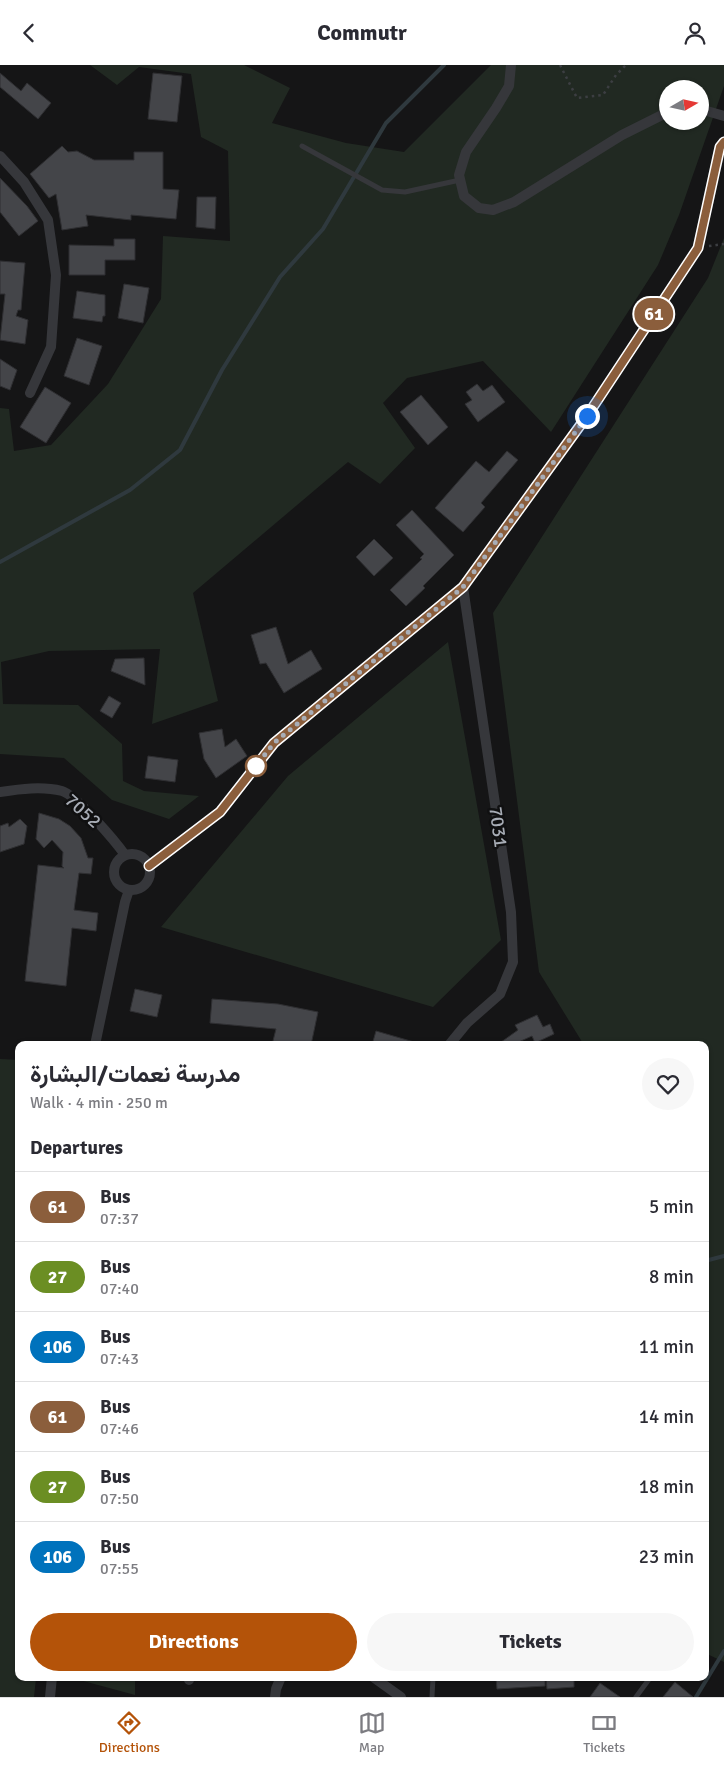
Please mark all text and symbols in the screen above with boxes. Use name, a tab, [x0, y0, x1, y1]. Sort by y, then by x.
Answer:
icon: back	[15, 19, 43, 47]
text: Commutr	[317, 19, 407, 46]
icon: person	[681, 19, 709, 47]
north arrow	[659, 80, 709, 130]
map controls	[659, 80, 709, 130]
line badge: 61	[632, 298, 676, 330]
text: 61	[644, 303, 664, 325]
your location	[575, 404, 600, 429]
unlabelled marker	[245, 755, 267, 777]
street label: 7052	[60, 788, 106, 834]
street label: 7031	[483, 805, 513, 849]
button: heart	[642, 1058, 694, 1110]
text: مدرسة نعمات/البشارة	[30, 1059, 241, 1089]
text: Walk · 4 min · 250 m	[30, 1093, 168, 1113]
text: Departures	[30, 1136, 123, 1160]
text: Bus	[100, 1185, 131, 1209]
text: 5 min	[649, 1195, 694, 1219]
text: 61	[48, 1196, 67, 1218]
text: 07:37	[100, 1209, 139, 1229]
text: Bus	[100, 1255, 131, 1279]
text: 8 min	[649, 1265, 694, 1289]
text: 27	[48, 1266, 67, 1288]
text: 07:40	[100, 1279, 139, 1299]
text: Bus	[100, 1325, 131, 1349]
text: 11 min	[639, 1335, 694, 1359]
text: 106	[43, 1336, 72, 1358]
text: 07:43	[100, 1349, 139, 1369]
text: Bus	[100, 1395, 131, 1419]
text: 14 min	[639, 1405, 694, 1429]
text: 61	[48, 1406, 67, 1428]
text: 07:46	[100, 1419, 139, 1439]
text: Bus	[100, 1465, 131, 1489]
text: 18 min	[639, 1475, 694, 1499]
text: 27	[48, 1476, 67, 1498]
text: 07:50	[100, 1489, 139, 1509]
text: Bus	[100, 1535, 131, 1559]
text: 23 min	[639, 1545, 694, 1569]
text: 106	[43, 1546, 72, 1568]
text: 07:55	[100, 1559, 139, 1579]
button: Directions	[30, 1613, 357, 1671]
button: Tickets	[367, 1613, 694, 1671]
tab: Directions	[99, 1709, 160, 1756]
tab: Map	[358, 1709, 386, 1756]
tab: Tickets	[583, 1709, 625, 1756]

